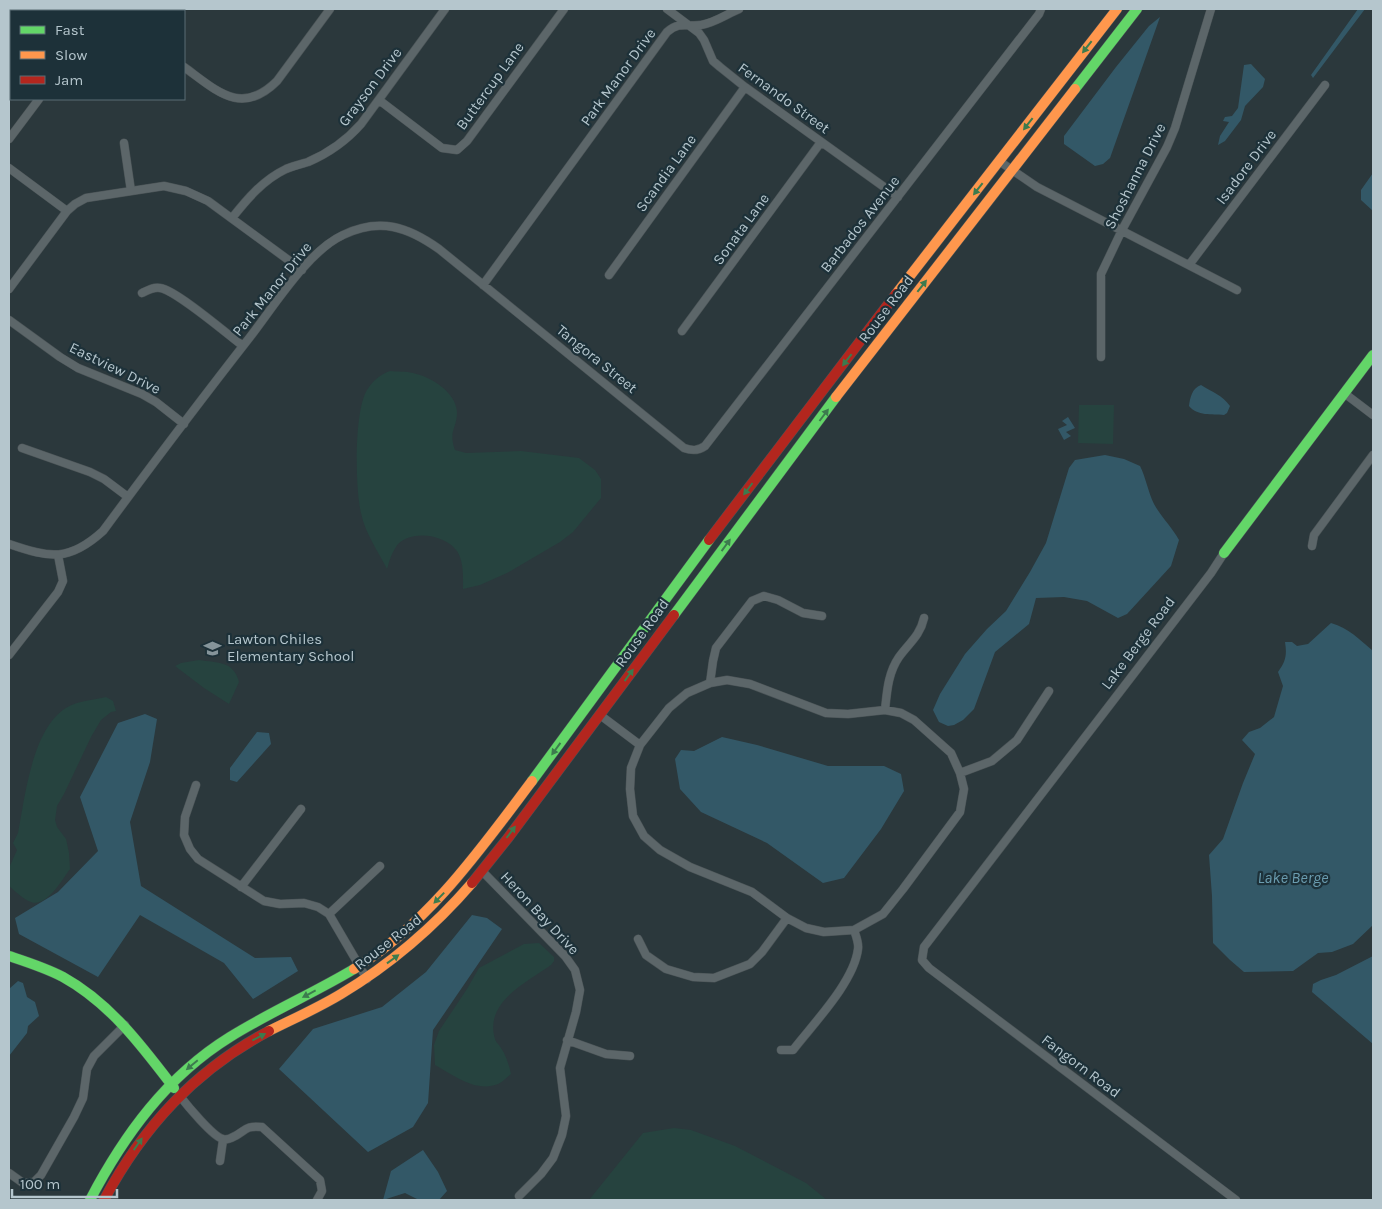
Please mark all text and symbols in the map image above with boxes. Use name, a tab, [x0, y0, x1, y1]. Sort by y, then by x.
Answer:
legend	[10, 10, 185, 100]
text: Fast	[55, 21, 85, 39]
street label: Park Manor Drive	[577, 25, 659, 129]
street label: Buttercup Lane	[452, 39, 528, 133]
one-way arrow	[1082, 40, 1093, 53]
street label: Grayson Drive	[335, 44, 405, 130]
text: Slow	[55, 46, 87, 64]
street label: Fernando Street	[735, 59, 834, 137]
text: Jam	[55, 71, 83, 89]
one-way arrow	[1023, 117, 1034, 130]
street label: Shoshanna Drive	[1101, 120, 1169, 232]
street label: Isadore Drive	[1212, 126, 1280, 208]
street label: Scandia Lane	[632, 131, 700, 215]
street label: Barbados Avenue	[817, 172, 903, 276]
one-way arrow	[973, 182, 983, 196]
street label: Sonata Lane	[709, 190, 773, 268]
street label: Park Manor Drive	[228, 238, 316, 340]
street label: Rouse Road	[855, 272, 917, 346]
one-way arrow	[917, 280, 928, 293]
street label: Tangora Street	[553, 321, 641, 397]
street label: Eastview Drive	[66, 338, 164, 398]
one-way arrow	[841, 353, 852, 366]
one-way arrow	[819, 408, 829, 422]
one-way arrow	[743, 482, 753, 496]
one-way arrow	[721, 538, 731, 552]
street label: Lake Berge Road	[1097, 593, 1179, 693]
street label: Rouse Road	[611, 595, 673, 671]
place label: Lawton Chiles Elementary School	[227, 630, 354, 665]
school or university icon: Lawton Chiles Elementary School	[203, 638, 223, 658]
one-way arrow	[624, 668, 634, 682]
one-way arrow	[551, 742, 561, 756]
one-way arrow	[506, 825, 516, 839]
street label: Heron Bay Drive	[497, 868, 583, 958]
water label: Lake Berge	[1258, 868, 1329, 887]
one-way arrow	[433, 892, 445, 904]
street label: Rouse Road	[351, 910, 425, 974]
one-way arrow	[386, 954, 399, 965]
one-way arrow	[302, 990, 316, 998]
street label: Fangorn Road	[1038, 1031, 1124, 1101]
one-way arrow	[252, 1033, 266, 1041]
one-way arrow	[186, 1059, 199, 1070]
one-way arrow	[133, 1137, 143, 1150]
scale bar	[12, 1166, 118, 1198]
text: 100 m	[20, 1175, 60, 1193]

